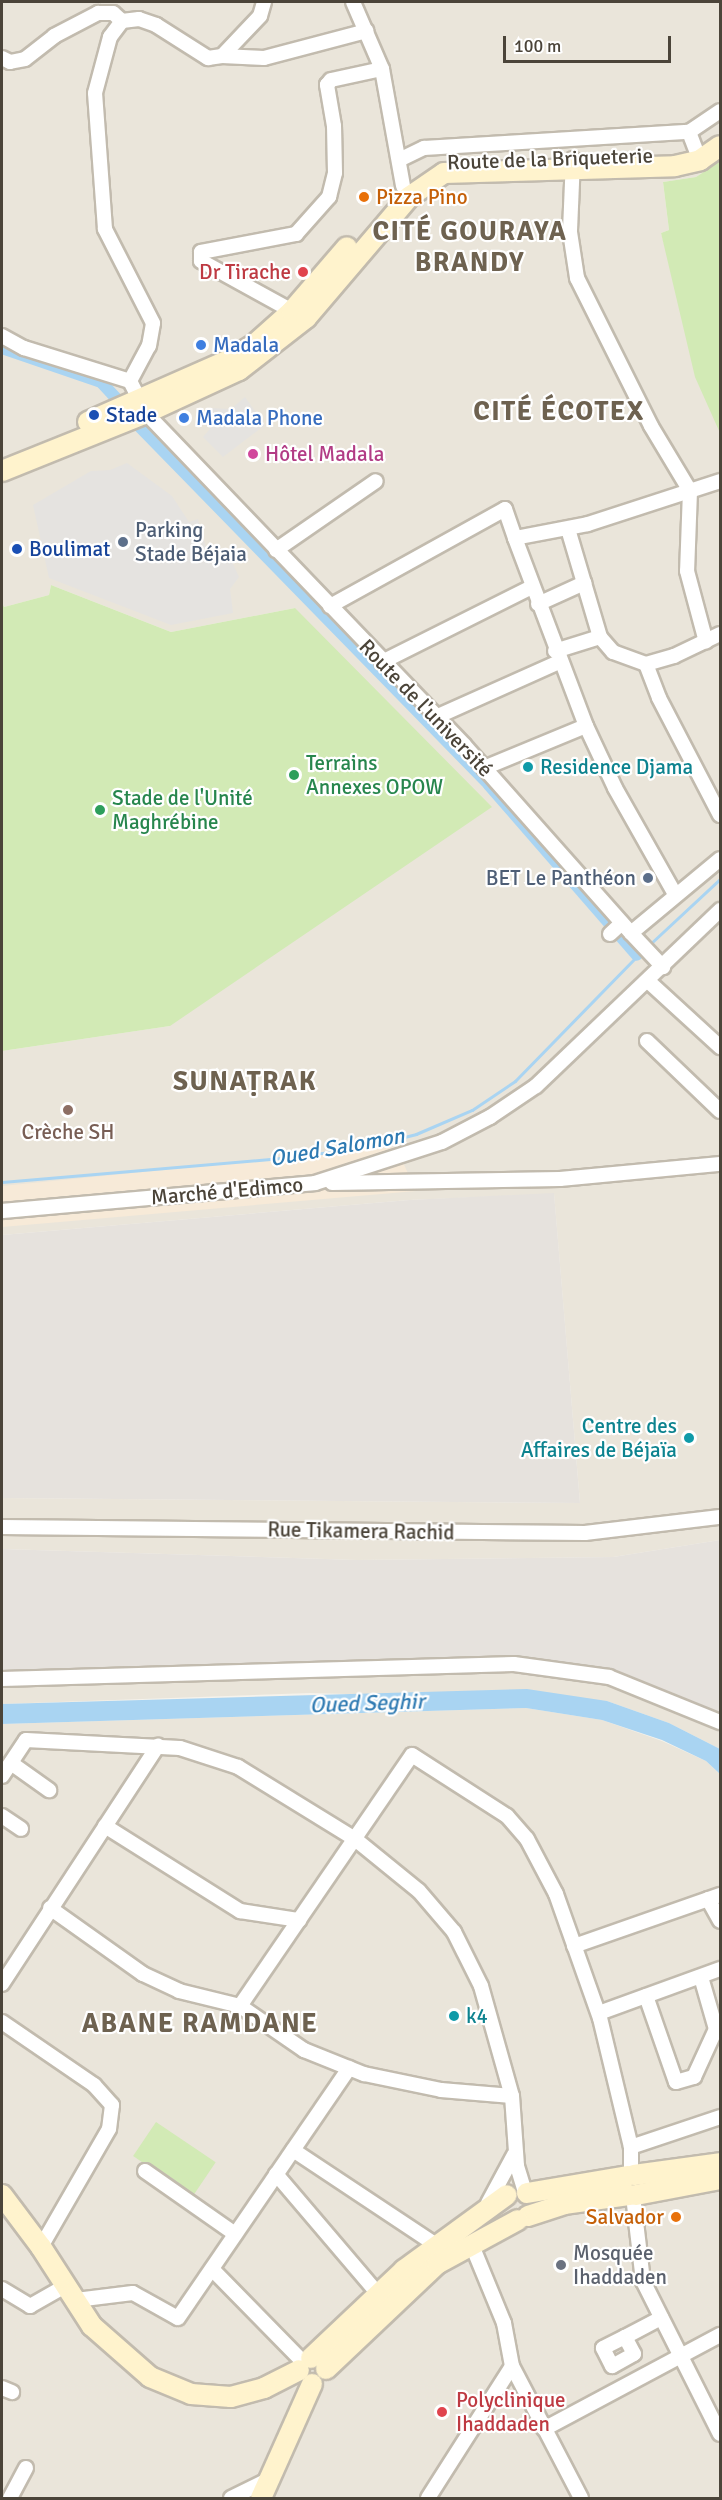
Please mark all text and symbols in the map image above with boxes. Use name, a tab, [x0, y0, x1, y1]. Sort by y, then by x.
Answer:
scale bar	[506, 24, 674, 62]
text: 100 m	[514, 35, 561, 57]
street label: Route de la Briqueterie	[447, 143, 653, 175]
place label: Pizza Pino	[376, 184, 468, 210]
marker: Pizza Pino	[357, 190, 371, 204]
district label: CITÉ GOURAYA BRANDY	[373, 215, 567, 278]
place label: Dr Tirache	[199, 259, 291, 285]
marker: Dr Tirache	[296, 265, 310, 279]
place label: Madala	[213, 332, 279, 358]
marker: Madala	[194, 338, 208, 352]
district label: CITÉ ÉCOTEX	[473, 396, 645, 428]
place label: Stade	[106, 402, 157, 428]
place label: Madala Phone	[196, 405, 323, 431]
marker: Stade	[87, 408, 101, 422]
marker: Madala Phone	[177, 411, 191, 425]
place label: Hôtel Madala	[265, 441, 384, 467]
marker: Hôtel Madala	[246, 447, 260, 461]
place label: Parking Stade Béjaia	[135, 517, 247, 567]
marker: Parking Stade Béjaia	[116, 535, 130, 549]
place label: Boulimat	[29, 536, 110, 562]
marker: Boulimat	[10, 542, 24, 556]
street label: Route de l'université	[354, 634, 498, 782]
place label: Terrains Annexes OPOW	[306, 750, 443, 800]
place label: Residence Djama	[540, 754, 693, 780]
marker: Residence Djama	[521, 760, 535, 774]
marker: Terrains Annexes OPOW	[287, 768, 301, 782]
place label: Stade de l'Unité Maghrébine	[112, 785, 253, 835]
marker: Stade de l'Unité Maghrébine	[93, 803, 107, 817]
place label: BET Le Panthéon	[486, 865, 636, 891]
marker: BET Le Panthéon	[641, 871, 655, 885]
district label: SUNAṬRAK	[173, 1066, 317, 1098]
marker: Crèche SH	[61, 1103, 75, 1117]
place label: Crèche SH	[22, 1119, 114, 1145]
water label: Oued Salomon	[268, 1122, 406, 1172]
street label: Marché d'Edimco	[150, 1172, 304, 1210]
place label: Centre des Affaires de Béjaïa	[521, 1413, 677, 1463]
marker: Centre des Affaires de Béjaïa	[682, 1431, 696, 1445]
street label: Rue Tikamera Rachid	[267, 1517, 455, 1545]
water label: Oued Seghir	[309, 1688, 425, 1718]
place label: k4	[466, 2003, 488, 2029]
district label: ABANE RAMDANE	[82, 2008, 318, 2040]
marker: k4	[447, 2009, 461, 2023]
place label: Salvador	[586, 2204, 664, 2230]
marker: Salvador	[669, 2210, 683, 2224]
place label: Mosquée Ihaddaden	[573, 2240, 667, 2290]
marker: Mosquée Ihaddaden	[554, 2258, 568, 2272]
place label: Polyclinique Ihaddaden	[456, 2387, 566, 2437]
marker: Polyclinique Ihaddaden	[433, 2403, 451, 2421]

